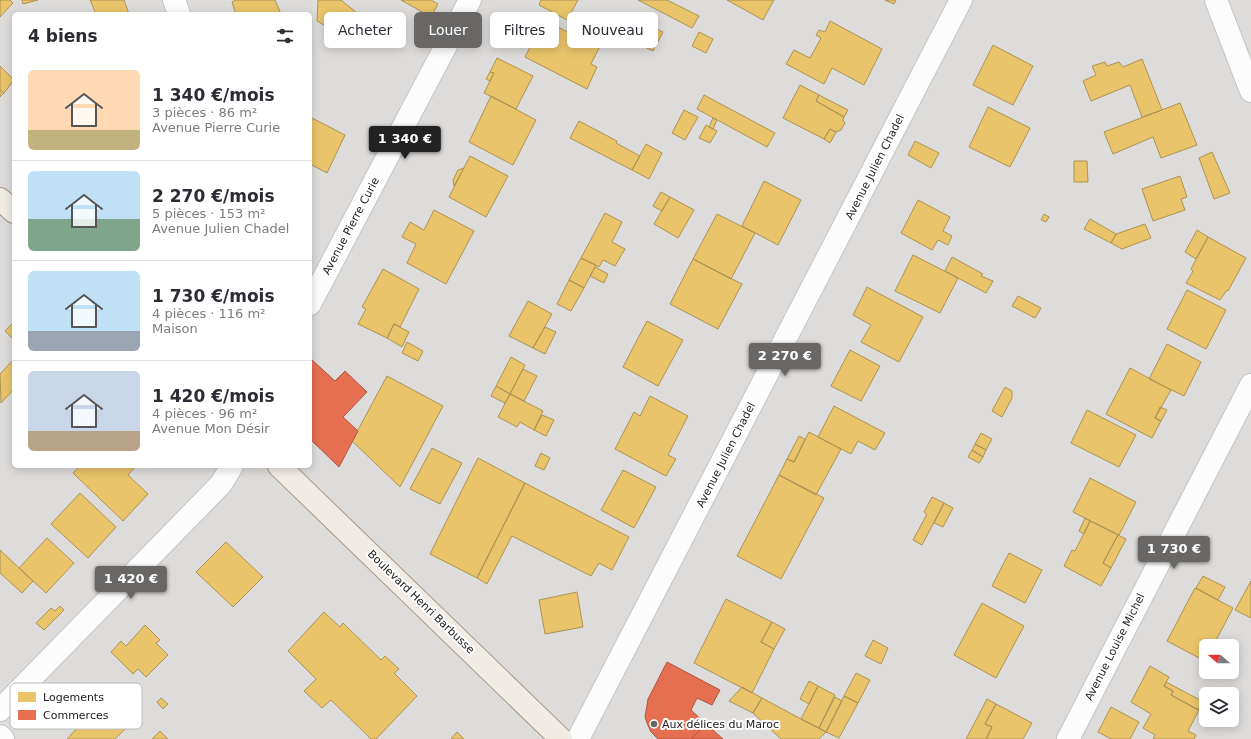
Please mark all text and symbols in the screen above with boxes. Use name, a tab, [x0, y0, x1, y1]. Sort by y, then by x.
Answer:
chip: Acheter	[324, 12, 406, 48]
chip: Louer	[414, 12, 482, 48]
chip: Filtres	[490, 12, 559, 48]
chip: Nouveau	[567, 12, 658, 48]
icon: filters	[274, 25, 296, 47]
text: 4 biens	[28, 26, 98, 46]
text: 1 340 €/mois	[152, 85, 275, 105]
icon: home	[60, 86, 108, 134]
text: 3 pièces · 86 m²	[152, 105, 257, 120]
street label: Avenue Julien Chadel	[843, 112, 907, 222]
text: Avenue Pierre Curie	[152, 120, 280, 135]
pin: 1 340 €	[368, 126, 442, 160]
text: 1 340 €	[378, 131, 432, 146]
street label: Avenue Pierre Curie	[320, 175, 382, 277]
text: 2 270 €/mois	[152, 186, 275, 206]
icon: home	[60, 187, 108, 235]
text: 5 pièces · 153 m²	[152, 206, 265, 221]
text: Avenue Julien Chadel	[152, 221, 289, 236]
text: 1 730 €/mois	[152, 286, 275, 306]
icon: home	[60, 287, 108, 335]
text: 4 pièces · 116 m²	[152, 306, 265, 321]
text: Maison	[152, 321, 198, 336]
pin: 2 270 €	[748, 343, 822, 377]
text: 2 270 €	[758, 348, 812, 363]
text: 1 420 €/mois	[152, 386, 275, 406]
icon: home	[60, 387, 108, 435]
street label: Avenue Julien Chadel	[694, 400, 758, 510]
text: 4 pièces · 96 m²	[152, 406, 257, 421]
text: Avenue Mon Désir	[152, 421, 270, 436]
pin: 1 730 €	[1137, 536, 1211, 570]
text: 1 730 €	[1147, 541, 1201, 556]
street label: Boulevard Henri Barbusse	[365, 548, 477, 657]
pin: 1 420 €	[94, 566, 168, 600]
text: 1 420 €	[104, 571, 158, 586]
street label: Avenue Louise Michel	[1082, 591, 1148, 703]
north arrow	[1199, 639, 1239, 679]
map controls	[1199, 639, 1239, 727]
legend	[10, 683, 142, 729]
button: layers	[1199, 687, 1239, 727]
text: Logements	[43, 691, 104, 704]
text: Commerces	[43, 709, 109, 722]
place label: Aux délices du Maroc	[662, 718, 779, 731]
marker: Aux délices du Maroc	[649, 719, 659, 729]

